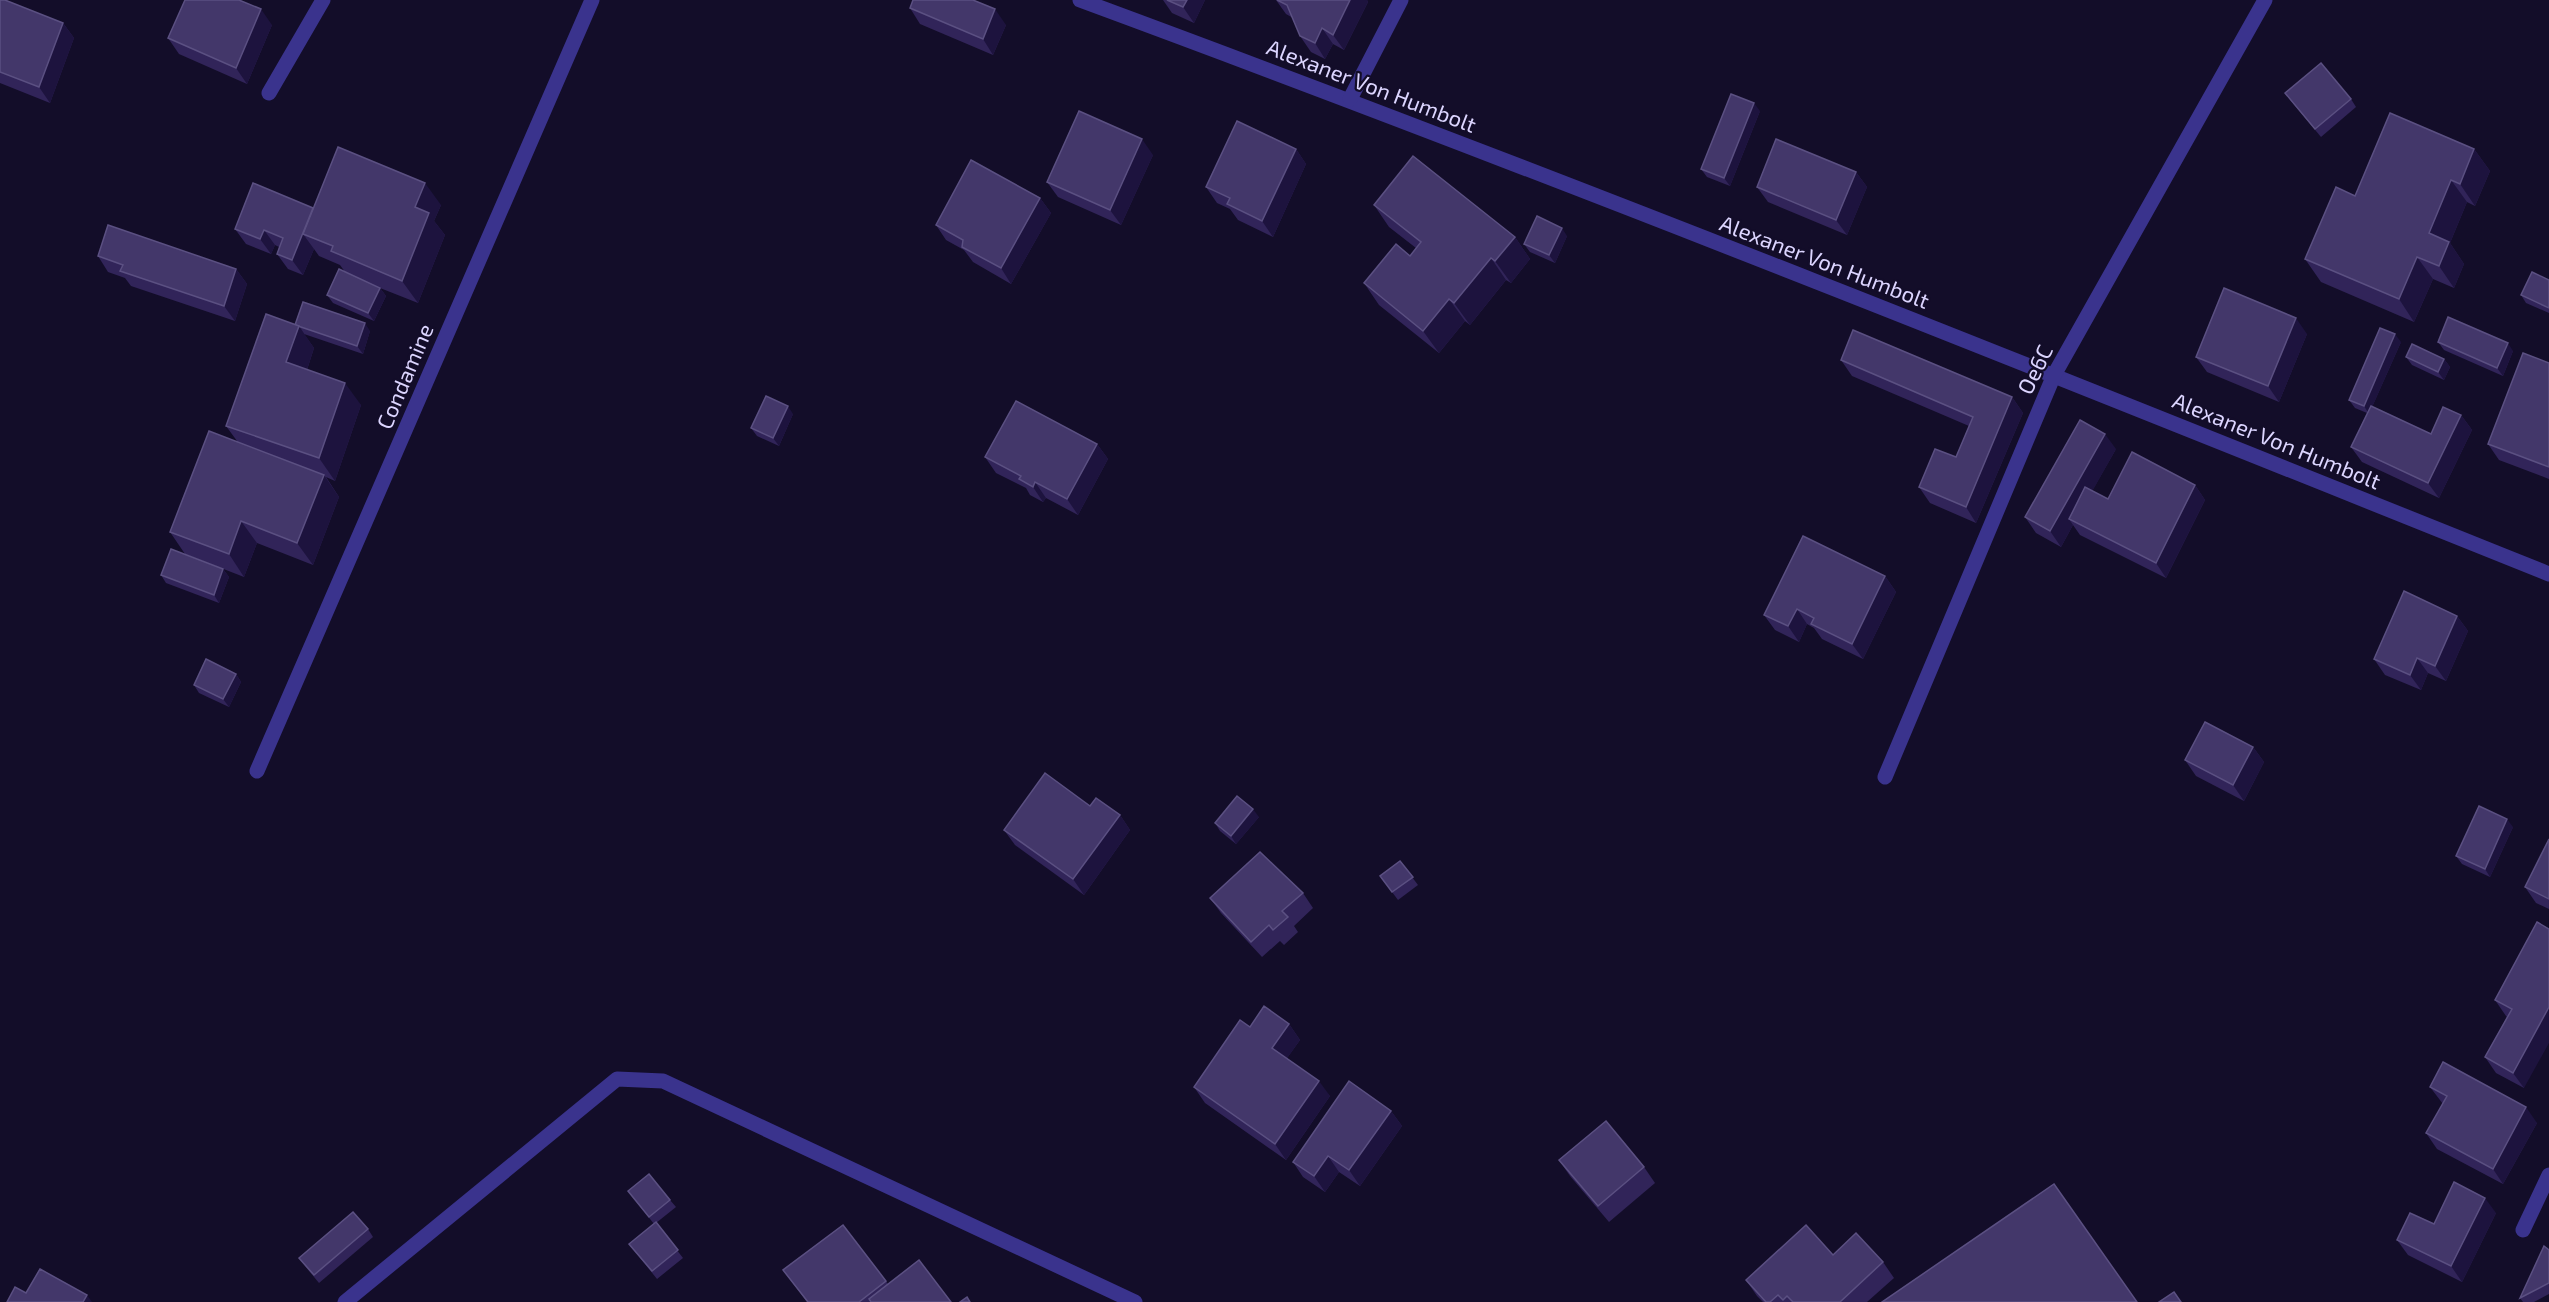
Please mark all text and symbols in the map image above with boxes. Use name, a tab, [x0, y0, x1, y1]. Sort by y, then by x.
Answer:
street label: Alexaner Von Humbolt	[1264, 33, 1480, 137]
street label: Alexaner Von Humbolt	[1717, 209, 1933, 313]
street label: Condamine	[370, 319, 438, 433]
street label: Oe6C	[2011, 340, 2057, 398]
street label: Alexaner Von Humbolt	[2169, 386, 2385, 494]

